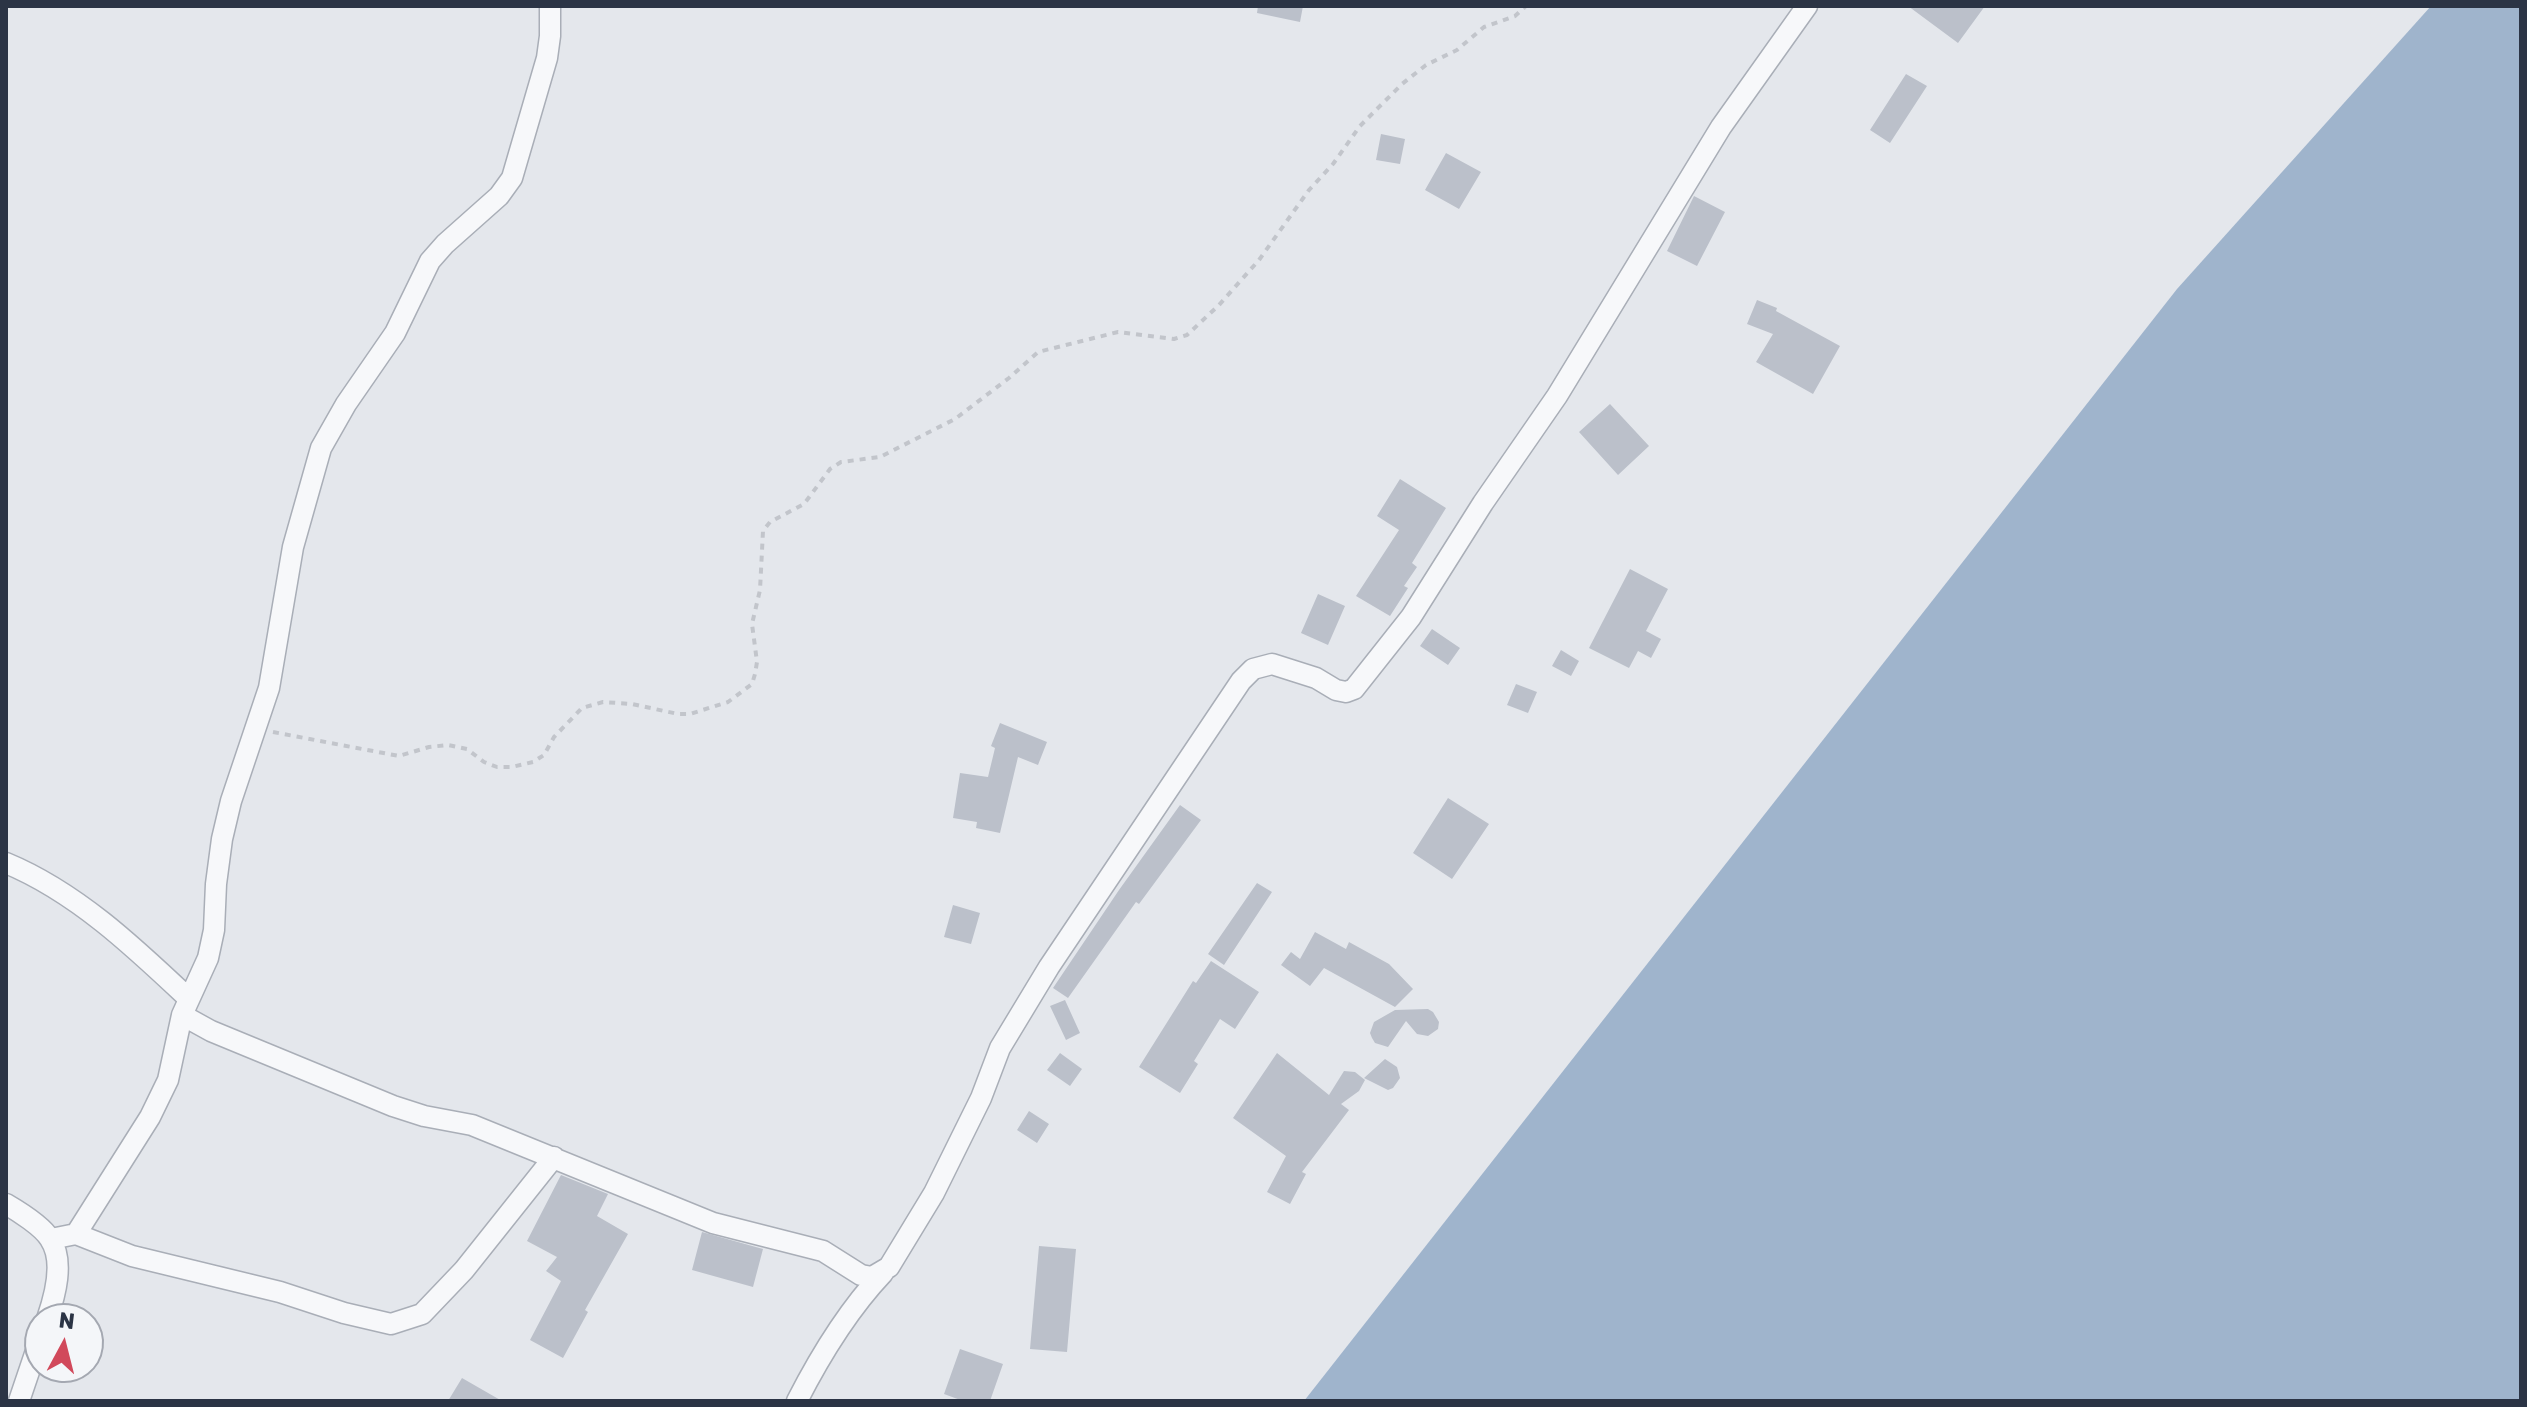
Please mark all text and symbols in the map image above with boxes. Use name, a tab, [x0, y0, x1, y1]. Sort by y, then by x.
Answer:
north arrow	[24, 1303, 104, 1383]
text: N	[57, 1306, 76, 1335]

